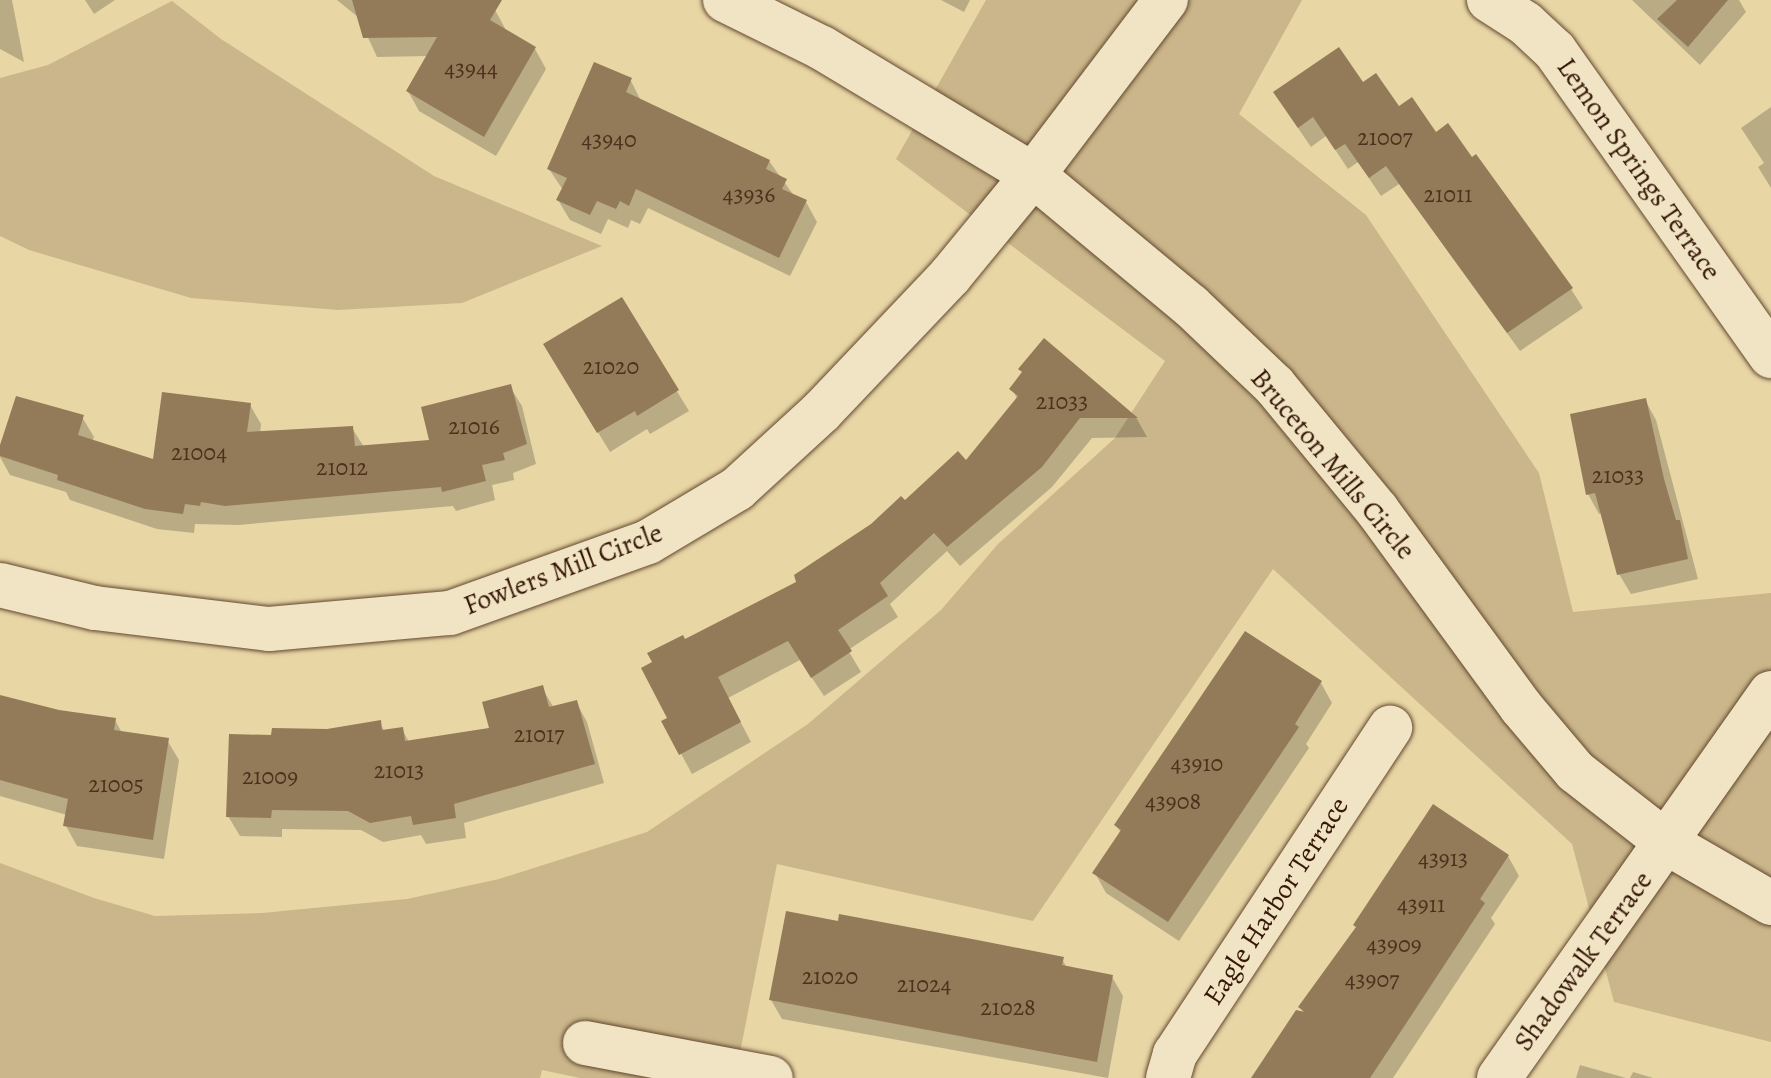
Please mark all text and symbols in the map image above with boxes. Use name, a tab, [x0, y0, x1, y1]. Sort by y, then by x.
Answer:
street label: Lemon Springs Terrace	[1550, 51, 1728, 287]
house number: 43944	[444, 55, 498, 83]
house number: 21007	[1357, 124, 1413, 152]
house number: 43940	[581, 126, 637, 154]
house number: 43936	[723, 181, 775, 209]
house number: 21011	[1424, 181, 1472, 209]
house number: 21020	[583, 353, 639, 381]
street label: Bruceton Mills Circle	[1243, 362, 1423, 566]
house number: 21033	[1036, 388, 1088, 416]
house number: 21016	[448, 413, 500, 441]
house number: 21004	[171, 439, 227, 467]
house number: 21012	[316, 454, 368, 482]
house number: 21033	[1592, 462, 1644, 490]
street label: Fowlers Mill Circle	[459, 516, 667, 622]
house number: 21017	[514, 721, 564, 749]
house number: 43910	[1171, 750, 1223, 778]
house number: 21013	[374, 757, 424, 785]
house number: 21009	[242, 763, 298, 791]
house number: 21005	[88, 771, 144, 799]
house number: 43908	[1145, 788, 1201, 816]
street label: Eagle Harbor Terrace	[1196, 791, 1356, 1011]
house number: 43913	[1418, 845, 1468, 873]
street label: Shadowalk Terrace	[1506, 865, 1660, 1057]
house number: 43911	[1397, 891, 1445, 919]
house number: 43909	[1366, 931, 1422, 959]
house number: 21020	[802, 963, 858, 991]
house number: 43907	[1345, 966, 1399, 994]
house number: 21024	[897, 971, 951, 999]
house number: 21028	[980, 994, 1036, 1022]

